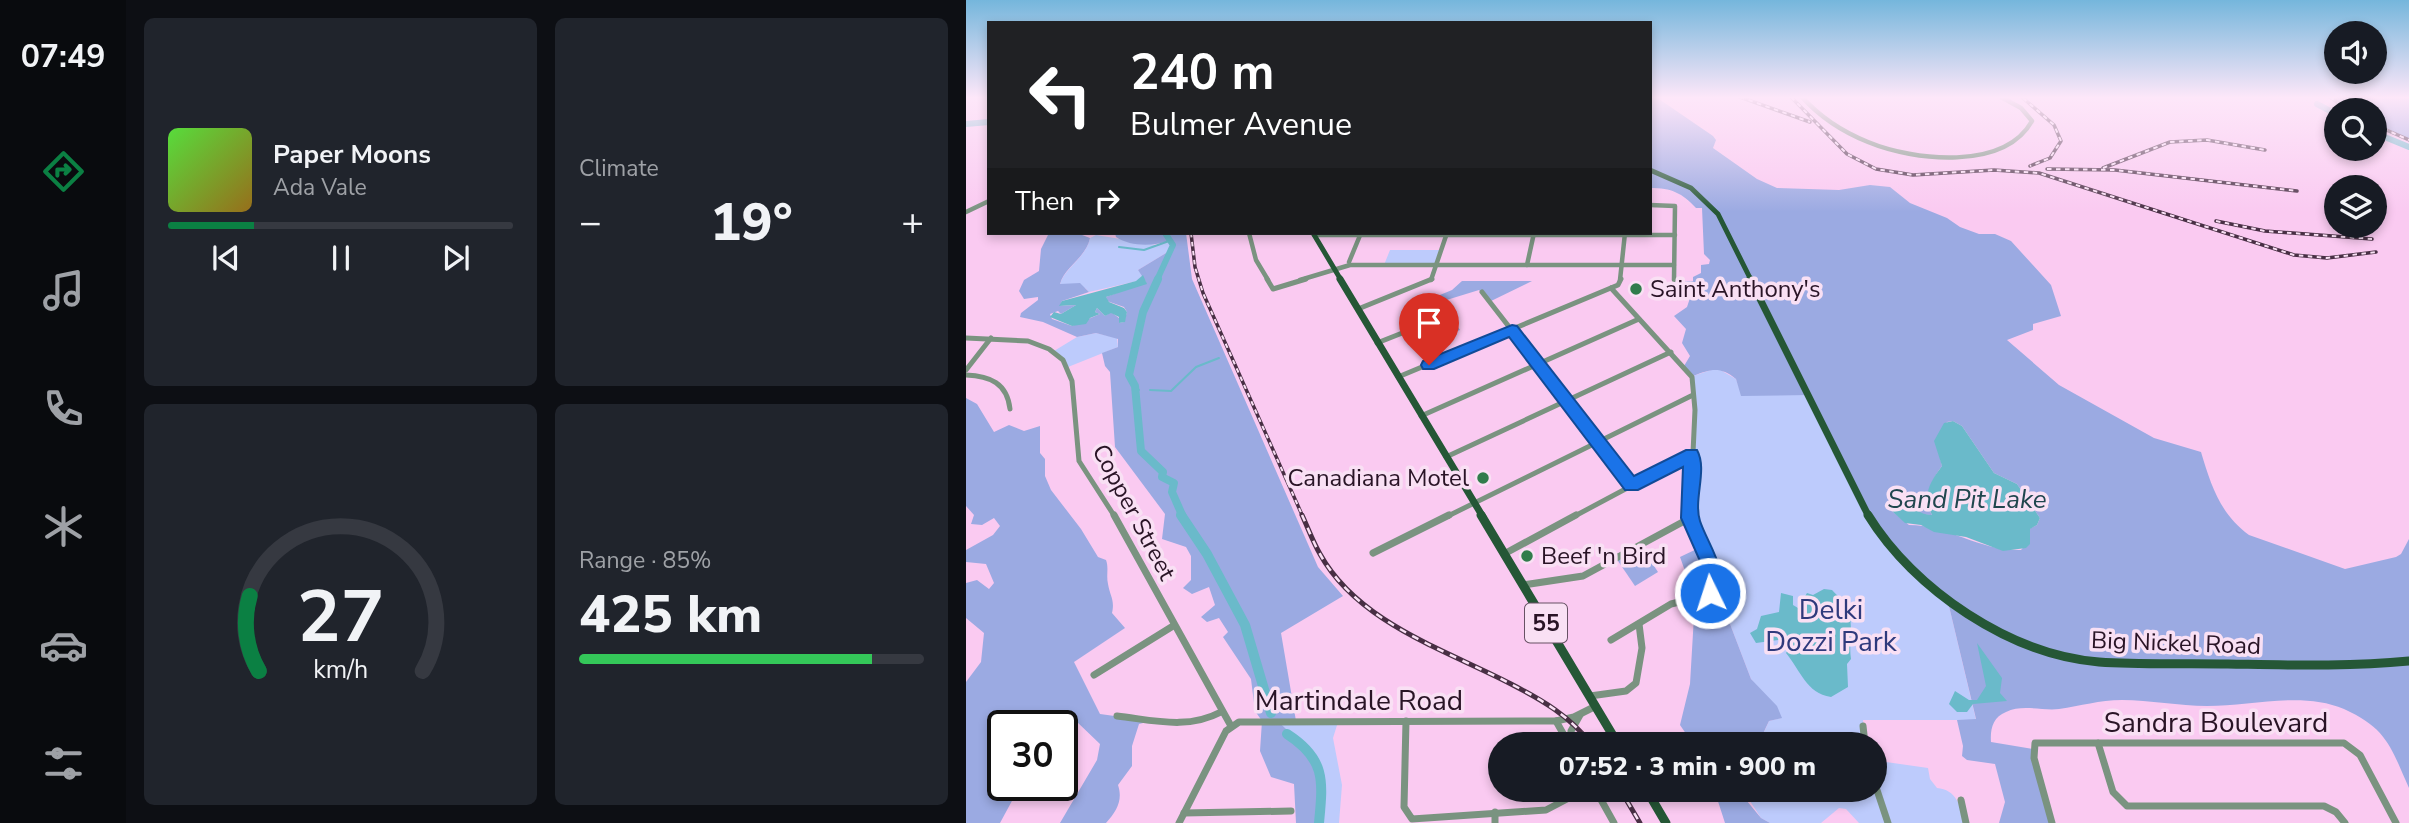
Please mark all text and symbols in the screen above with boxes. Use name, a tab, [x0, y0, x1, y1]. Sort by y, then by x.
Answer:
map controls	[2324, 21, 2387, 238]
button: sound	[2324, 21, 2387, 84]
text: 07:49	[21, 35, 105, 78]
text: 240 m	[1130, 39, 1274, 106]
icon: left	[1015, 49, 1106, 140]
button: search	[2324, 98, 2387, 161]
text: Bulmer Avenue	[1130, 103, 1352, 146]
text: Paper Moons	[273, 137, 431, 172]
icon: directions	[39, 147, 88, 196]
text: Climate	[579, 153, 659, 184]
text: Ada Vale	[273, 172, 367, 203]
button: layers	[2324, 175, 2387, 238]
icon: right	[1088, 182, 1126, 220]
text: Then	[1015, 184, 1074, 219]
text: 19°	[710, 187, 793, 258]
text: −	[579, 197, 602, 248]
text: +	[901, 197, 924, 248]
icon: previous	[207, 239, 245, 277]
icon: pause	[322, 239, 360, 277]
icon: next	[437, 239, 475, 277]
icon: music	[39, 266, 88, 315]
place label: Saint Anthony's	[1650, 273, 1820, 305]
marker: Saint Anthony's	[1628, 281, 1644, 297]
pin	[1399, 293, 1459, 365]
icon: arrive	[1410, 304, 1448, 342]
icon: phone	[39, 384, 88, 433]
street label: Copper Street	[1085, 438, 1184, 586]
place label: Canadiana Motel	[1287, 462, 1469, 494]
marker: Canadiana Motel	[1475, 470, 1491, 486]
water label: Sand Pit Lake	[1887, 482, 2047, 517]
icon: climate	[39, 502, 88, 551]
place label: Beef 'n Bird	[1541, 540, 1666, 572]
text: Range · 85%	[579, 545, 711, 576]
marker: Beef 'n Bird	[1519, 548, 1535, 564]
position arrow	[1673, 556, 1747, 630]
text: 27	[297, 567, 384, 667]
text: 425 km	[579, 579, 762, 650]
park label: Delki Dozzi Park	[1765, 591, 1898, 661]
road number: 55	[1525, 604, 1567, 642]
icon: car	[39, 621, 88, 670]
street label: Big Nickel Road	[2090, 624, 2262, 662]
text: km/h	[313, 652, 368, 686]
street label: Martindale Road	[1255, 682, 1463, 720]
street label: Sandra Boulevard	[2104, 704, 2328, 742]
speed limit sign: 30	[987, 710, 1078, 801]
icon: filters	[39, 739, 88, 788]
text: 07:52 · 3 min · 900 m	[1559, 749, 1816, 784]

